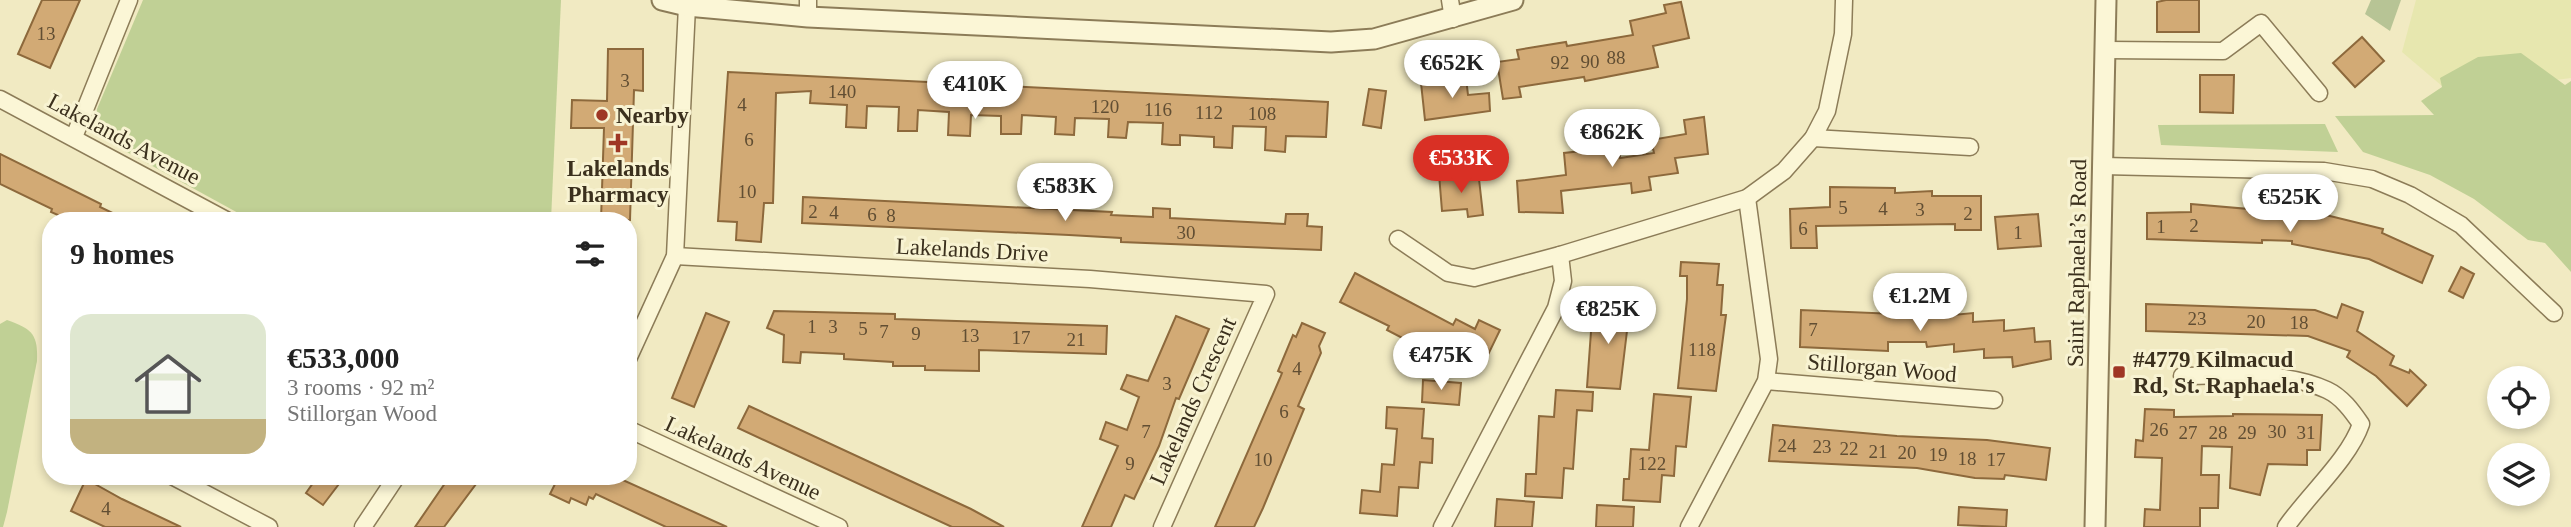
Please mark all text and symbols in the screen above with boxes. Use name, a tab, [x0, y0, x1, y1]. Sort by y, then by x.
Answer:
house number: 13	[37, 23, 56, 44]
pin: €652K	[1403, 41, 1501, 100]
house number: 88	[1607, 47, 1626, 68]
text: €652K	[1420, 50, 1484, 75]
house number: 90	[1581, 51, 1600, 72]
house number: 92	[1551, 52, 1570, 73]
pin: €410K	[926, 61, 1024, 121]
house number: 3	[620, 70, 630, 91]
text: €410K	[943, 71, 1007, 96]
house number: 140	[828, 81, 856, 102]
street label: Lakelands Avenue	[44, 88, 204, 190]
house number: 4	[737, 94, 747, 115]
house number: 120	[1091, 96, 1119, 117]
house number: 116	[1144, 99, 1172, 120]
house number: 112	[1195, 102, 1223, 123]
place label: Nearby	[616, 103, 689, 128]
house number: 108	[1248, 103, 1276, 124]
marker: Nearby	[594, 107, 610, 123]
pin: €862K	[1563, 110, 1661, 169]
text: €862K	[1580, 119, 1644, 144]
house number: 6	[744, 129, 754, 150]
marker: Lakelands Pharmacy	[610, 135, 626, 151]
pin: €533K	[1412, 136, 1510, 195]
text: €533K	[1429, 145, 1493, 170]
place label: Lakelands Pharmacy	[567, 156, 669, 207]
street label: Saint Raphaela’s Road	[2063, 158, 2091, 367]
pin: €583K	[1016, 164, 1114, 223]
text: €583K	[1033, 173, 1097, 198]
pin: €525K	[2241, 174, 2339, 234]
house number: 10	[738, 181, 757, 202]
text: €525K	[2258, 184, 2322, 209]
house number: 5	[1838, 197, 1848, 218]
house number: 4	[1878, 198, 1888, 219]
house number: 3	[1915, 199, 1925, 220]
house number: 2	[808, 201, 818, 222]
house number: 4	[829, 202, 839, 223]
house number: 2	[1963, 203, 1973, 224]
house number: 6	[867, 204, 877, 225]
house number: 8	[886, 205, 896, 226]
house number: 2	[2189, 215, 2199, 236]
house number: 1	[2156, 216, 2166, 237]
house number: 6	[1798, 218, 1808, 239]
house number: 30	[1177, 222, 1196, 243]
house number: 1	[2013, 222, 2023, 243]
street label: Lakelands Drive	[895, 234, 1049, 266]
icon: filters	[571, 235, 609, 273]
text: 9 homes	[70, 237, 174, 270]
pin: €1.2M	[1871, 274, 1969, 333]
text: €1.2M	[1889, 283, 1951, 308]
pin: €825K	[1559, 286, 1657, 346]
text: €825K	[1576, 296, 1640, 321]
house number: 23	[2188, 308, 2207, 329]
house number: 20	[2247, 311, 2266, 332]
house number: 18	[2290, 312, 2309, 333]
street label: Lakelands Crescent	[1145, 313, 1241, 489]
house number: 1	[807, 316, 817, 337]
house number: 3	[828, 316, 838, 337]
house number: 5	[858, 318, 868, 339]
house number: 7	[1808, 319, 1818, 340]
house number: 7	[879, 321, 889, 342]
house number: 9	[911, 323, 921, 344]
house number: 13	[961, 325, 980, 346]
house number: 17	[1012, 327, 1031, 348]
house number: 21	[1067, 329, 1086, 350]
pin: €475K	[1392, 332, 1490, 392]
house number: 118	[1688, 339, 1716, 360]
text: €533,000	[287, 341, 400, 374]
icon: home	[126, 342, 210, 426]
text: €475K	[1409, 342, 1473, 367]
place label: #4779 Kilmacud Rd, St. Raphaela's	[2133, 347, 2315, 398]
street label: Stillorgan Wood	[1806, 349, 1958, 387]
house number: 4	[1292, 358, 1302, 379]
marker: #4779 Kilmacud Rd, St. Raphaela's	[2111, 364, 2127, 380]
map controls	[2487, 366, 2550, 506]
button: locate	[2487, 366, 2550, 429]
house number: 3	[1162, 373, 1172, 394]
text: 3 rooms · 92 m²	[287, 375, 434, 400]
text: Stillorgan Wood	[287, 401, 437, 426]
house number: 6	[1279, 401, 1289, 422]
street label: Lakelands Avenue	[661, 411, 825, 505]
house number: 26	[2150, 419, 2169, 440]
house number: 7	[1141, 421, 1151, 442]
house number: 30	[2268, 421, 2287, 442]
house number: 27	[2179, 422, 2198, 443]
house number: 28	[2209, 422, 2228, 443]
house number: 29	[2238, 422, 2257, 443]
house number: 31	[2297, 422, 2316, 443]
house number: 24	[1778, 435, 1797, 456]
house number: 23	[1813, 436, 1832, 457]
house number: 22	[1840, 438, 1859, 459]
house number: 21	[1869, 441, 1888, 462]
house number: 20	[1898, 442, 1917, 463]
button: layers	[2487, 443, 2550, 506]
house number: 19	[1929, 444, 1948, 465]
house number: 18	[1958, 448, 1977, 469]
house number: 10	[1254, 449, 1273, 470]
house number: 17	[1987, 449, 2006, 470]
house number: 9	[1125, 453, 1135, 474]
house number: 122	[1638, 453, 1666, 474]
house number: 4	[101, 498, 111, 519]

